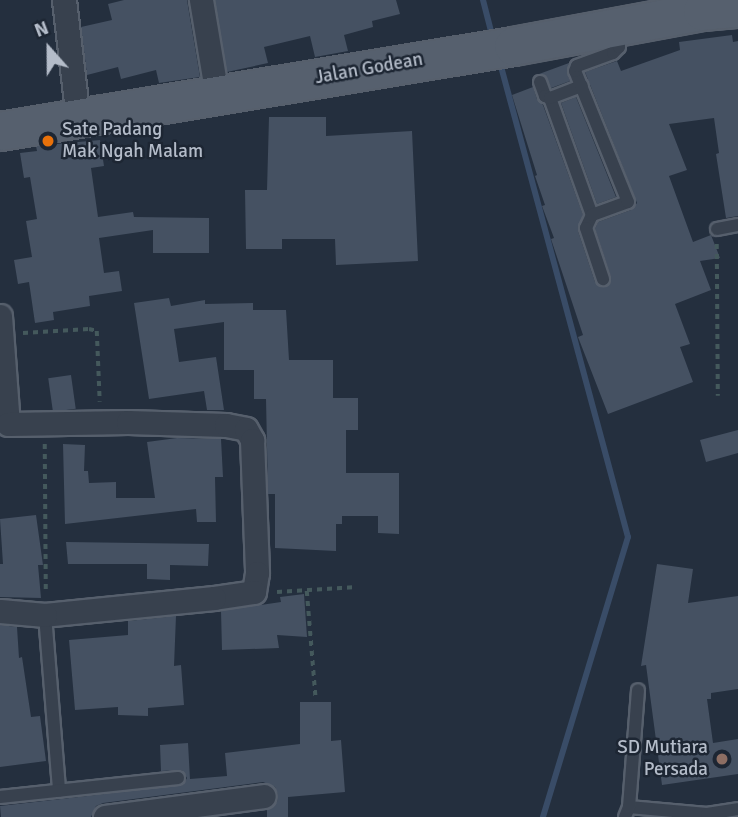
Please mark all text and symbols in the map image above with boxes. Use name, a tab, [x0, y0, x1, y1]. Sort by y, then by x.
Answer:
north arrow	[14, 14, 84, 84]
text: N	[31, 16, 52, 43]
street label: Jalan Godean	[313, 48, 425, 90]
place label: Sate Padang Mak Ngah Malam	[62, 119, 203, 163]
marker: Sate Padang Mak Ngah Malam	[40, 133, 56, 149]
place label: SD Mutiara Persada	[617, 737, 708, 781]
marker: SD Mutiara Persada	[714, 751, 730, 767]

